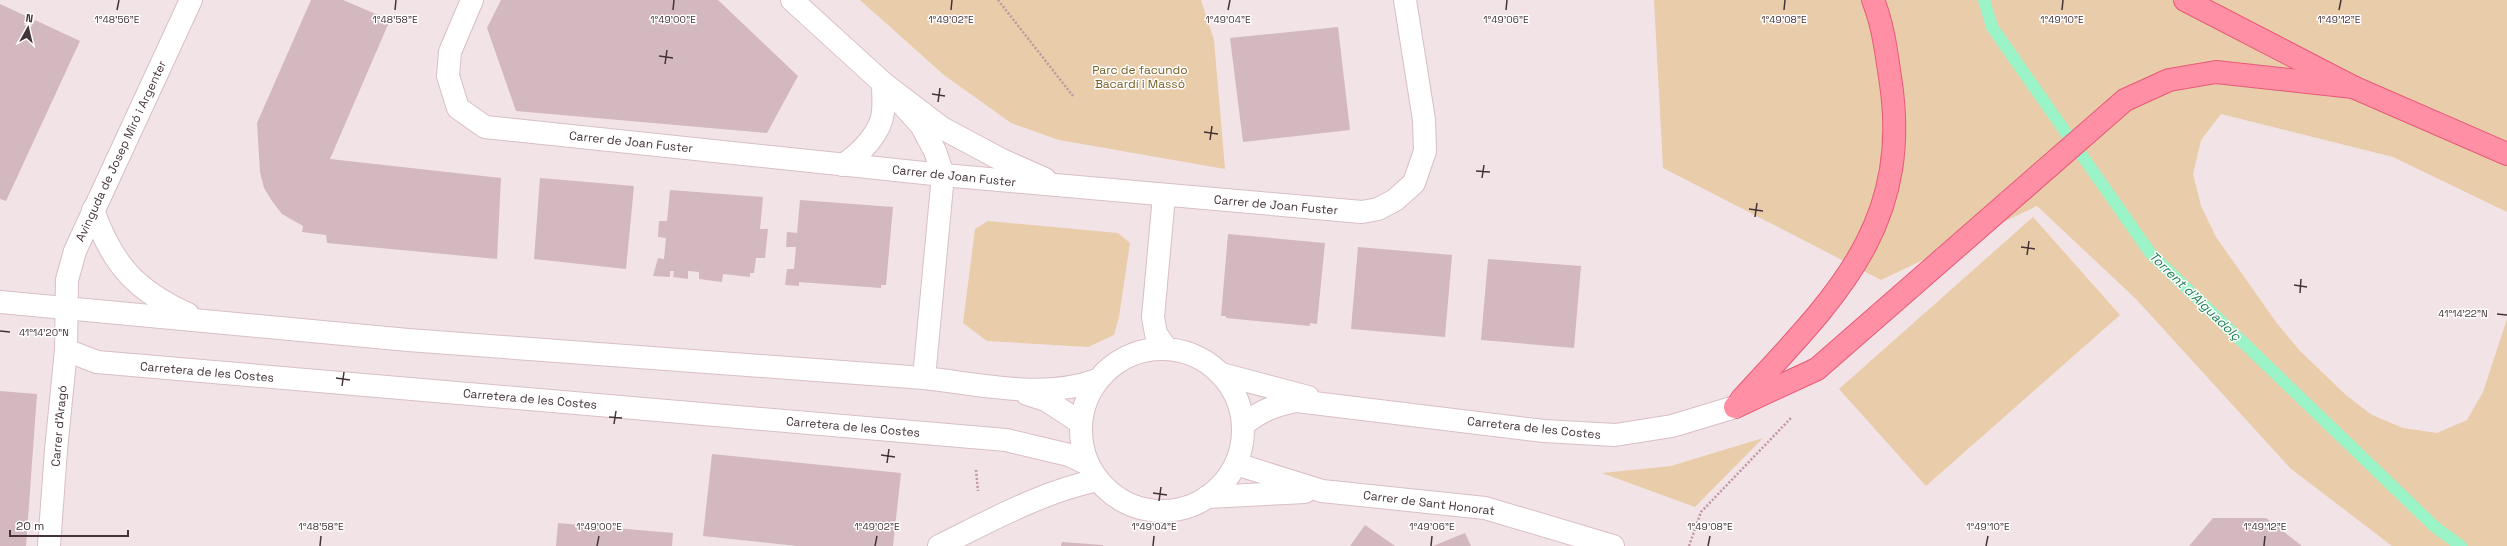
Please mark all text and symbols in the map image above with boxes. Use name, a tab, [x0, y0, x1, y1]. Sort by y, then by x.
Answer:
north arrow	[8, 8, 48, 48]
text: N	[25, 11, 34, 26]
text: 1°48'56"E	[95, 13, 140, 26]
text: 1°48'58"E	[372, 13, 418, 26]
text: 1°49'00"E	[650, 13, 696, 26]
text: 1°49'02"E	[928, 13, 974, 26]
text: 1°49'04"E	[1205, 13, 1251, 26]
text: 1°49'06"E	[1483, 13, 1529, 26]
text: 1°49'08"E	[1761, 13, 1807, 26]
text: 1°49'10"E	[2040, 13, 2084, 26]
text: 1°49'12"E	[2318, 13, 2361, 26]
street label: Avinguda de Josep Miró i Argenter	[72, 57, 170, 244]
park label: Parc de facundo Bacardí i Massó	[1092, 62, 1188, 92]
street label: Carrer de Joan Fuster	[568, 128, 694, 157]
street label: Carrer de Joan Fuster	[891, 162, 1017, 191]
street label: Carrer de Joan Fuster	[1213, 192, 1339, 218]
water label: Torrent d'Aiguadolç	[2145, 248, 2246, 345]
text: 41°14'22"N	[2438, 307, 2488, 320]
text: 41°14'20"N	[19, 326, 69, 339]
street label: Carretera de les Costes	[139, 358, 275, 386]
street label: Carrer d'Aragó	[47, 385, 71, 467]
street label: Carretera de les Costes	[462, 385, 598, 413]
street label: Carretera de les Costes	[785, 413, 921, 441]
street label: Carretera de les Costes	[1466, 413, 1602, 443]
street label: Carrer de Sant Honorat	[1362, 487, 1496, 519]
scale bar	[10, 512, 128, 538]
text: 20 m	[16, 518, 44, 534]
text: 1°48'58"E	[298, 520, 344, 533]
text: 1°49'00"E	[576, 520, 622, 533]
text: 1°49'02"E	[854, 520, 900, 533]
text: 1°49'04"E	[1131, 520, 1177, 533]
text: 1°49'06"E	[1409, 520, 1455, 533]
text: 1°49'08"E	[1687, 520, 1733, 533]
text: 1°49'10"E	[1966, 520, 2010, 533]
text: 1°49'12"E	[2244, 520, 2287, 533]

